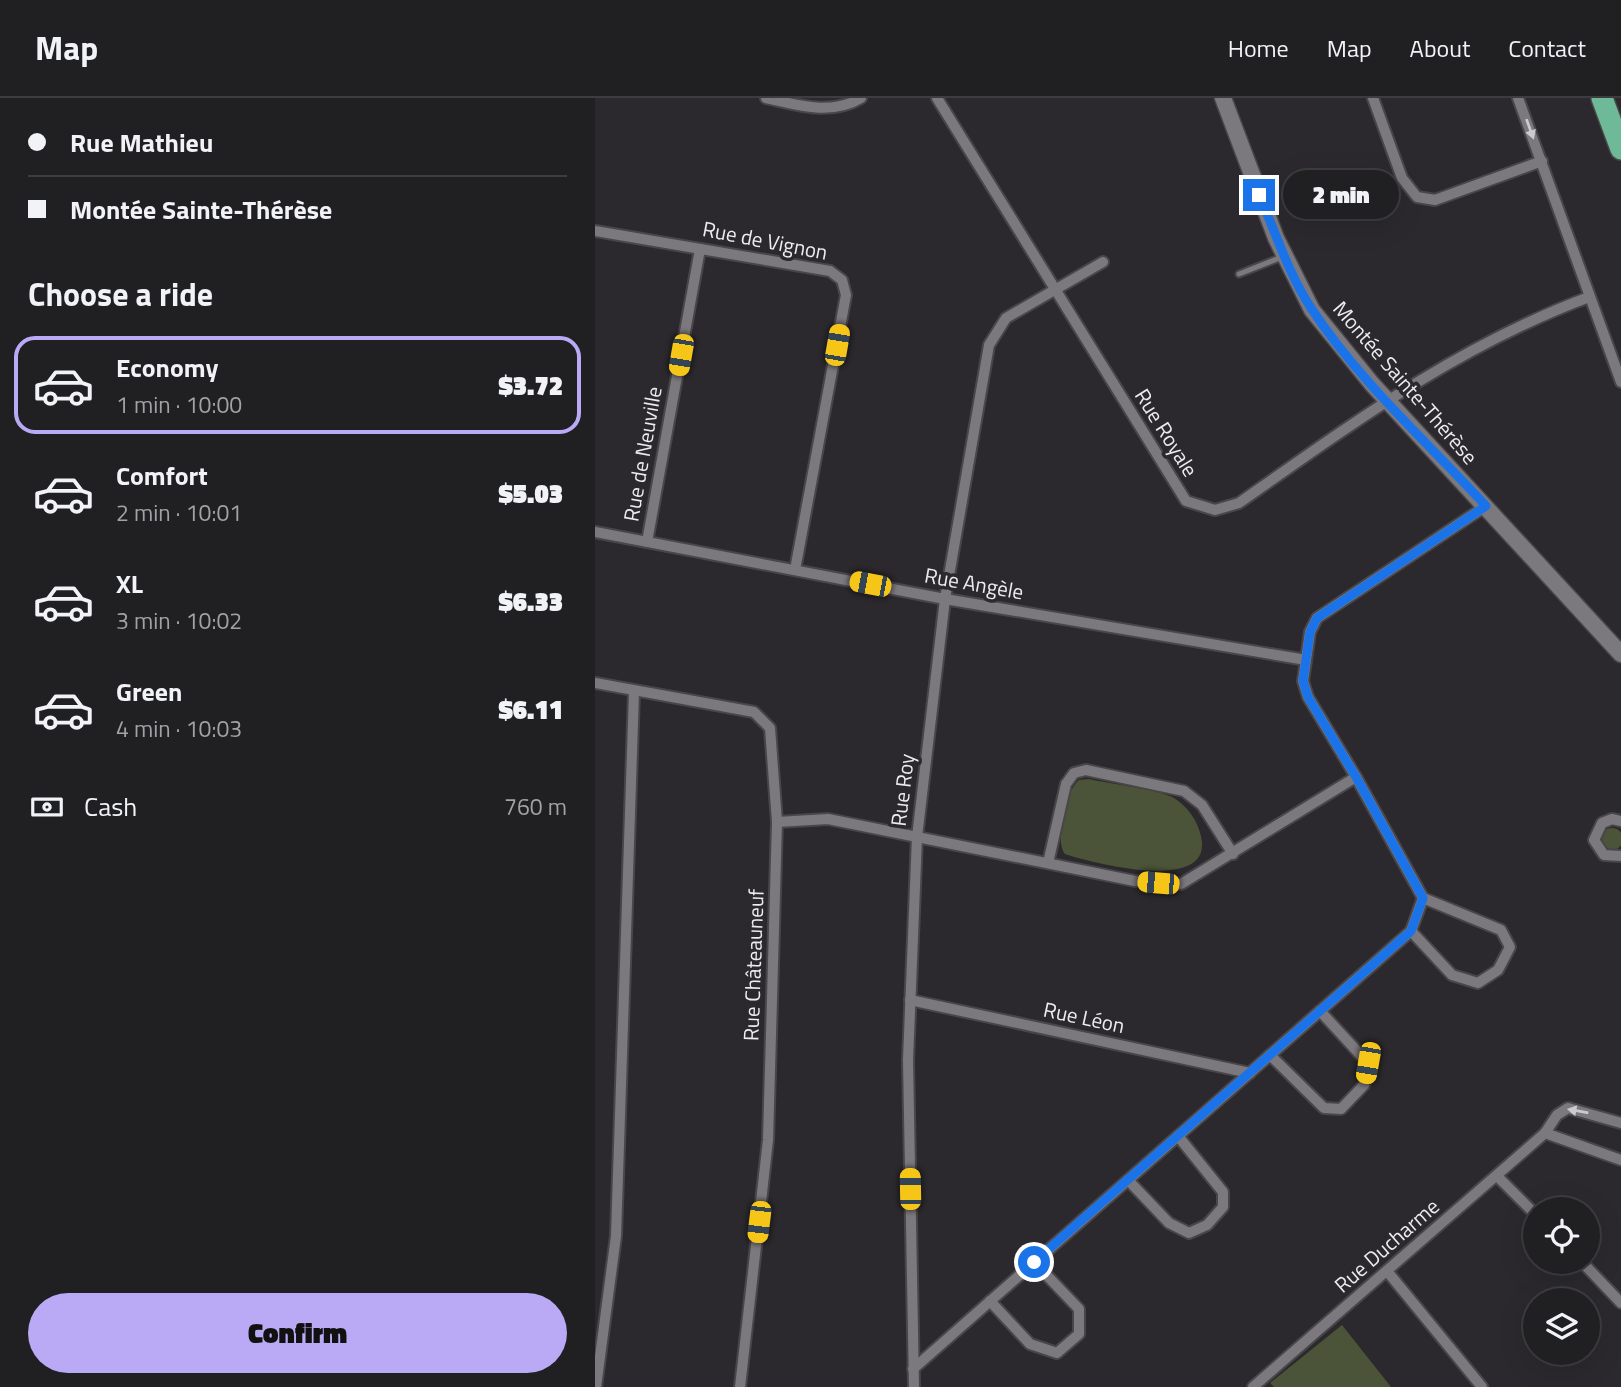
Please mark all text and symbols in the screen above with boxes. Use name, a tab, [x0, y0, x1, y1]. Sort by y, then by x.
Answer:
text: Map	[35, 23, 98, 73]
text: Home	[1228, 30, 1289, 66]
text: Map	[1327, 30, 1372, 66]
text: About	[1410, 30, 1470, 66]
text: Contact	[1508, 30, 1586, 66]
one-way arrow	[1525, 119, 1536, 140]
text: Rue Mathieu	[70, 123, 213, 162]
callout: 2 min	[1283, 170, 1399, 220]
text: 2 min	[1312, 177, 1370, 212]
route end	[1243, 179, 1275, 211]
text: Montée Sainte-Thérèse	[70, 190, 332, 229]
street label: Rue de Vignon	[700, 212, 831, 268]
text: Choose a ride	[28, 270, 213, 318]
street label: Montée Sainte-Thérèse	[1326, 294, 1486, 471]
car	[824, 322, 851, 368]
car	[668, 332, 695, 378]
text: Economy	[116, 348, 218, 387]
icon: car	[32, 354, 95, 417]
text: $3.72	[498, 366, 563, 405]
street label: Rue Royale	[1127, 382, 1207, 483]
street label: Rue de Neuville	[614, 384, 670, 524]
text: 1 min · 10:00	[116, 387, 242, 422]
text: Comfort	[116, 456, 208, 495]
icon: car	[32, 462, 95, 525]
text: $5.03	[498, 474, 563, 513]
text: 2 min · 10:01	[116, 495, 242, 530]
street label: Rue Angèle	[922, 559, 1026, 607]
text: XL	[116, 564, 143, 603]
icon: car	[32, 570, 95, 633]
car	[848, 570, 893, 598]
text: $6.33	[498, 582, 563, 621]
text: 3 min · 10:02	[116, 603, 242, 638]
text: Green	[116, 672, 182, 711]
icon: car	[32, 678, 95, 741]
text: $6.11	[498, 690, 563, 729]
text: 4 min · 10:03	[116, 711, 242, 746]
street label: Rue Roy	[882, 752, 922, 828]
text: Cash	[84, 787, 137, 826]
icon: cash	[28, 788, 66, 826]
text: 760 m	[504, 789, 567, 824]
car	[1137, 871, 1180, 895]
street label: Rue Châteauneuf	[734, 888, 772, 1042]
street label: Rue Léon	[1041, 993, 1128, 1041]
car	[1355, 1040, 1382, 1086]
one-way arrow	[1567, 1105, 1589, 1116]
car	[900, 1168, 921, 1210]
street label: Rue Ducharme	[1327, 1190, 1446, 1300]
map controls	[1523, 1197, 1600, 1365]
button: locate	[1523, 1197, 1600, 1274]
car	[747, 1200, 772, 1244]
route start	[1018, 1246, 1050, 1278]
button: layers	[1523, 1288, 1600, 1365]
button: Confirm	[28, 1293, 567, 1373]

